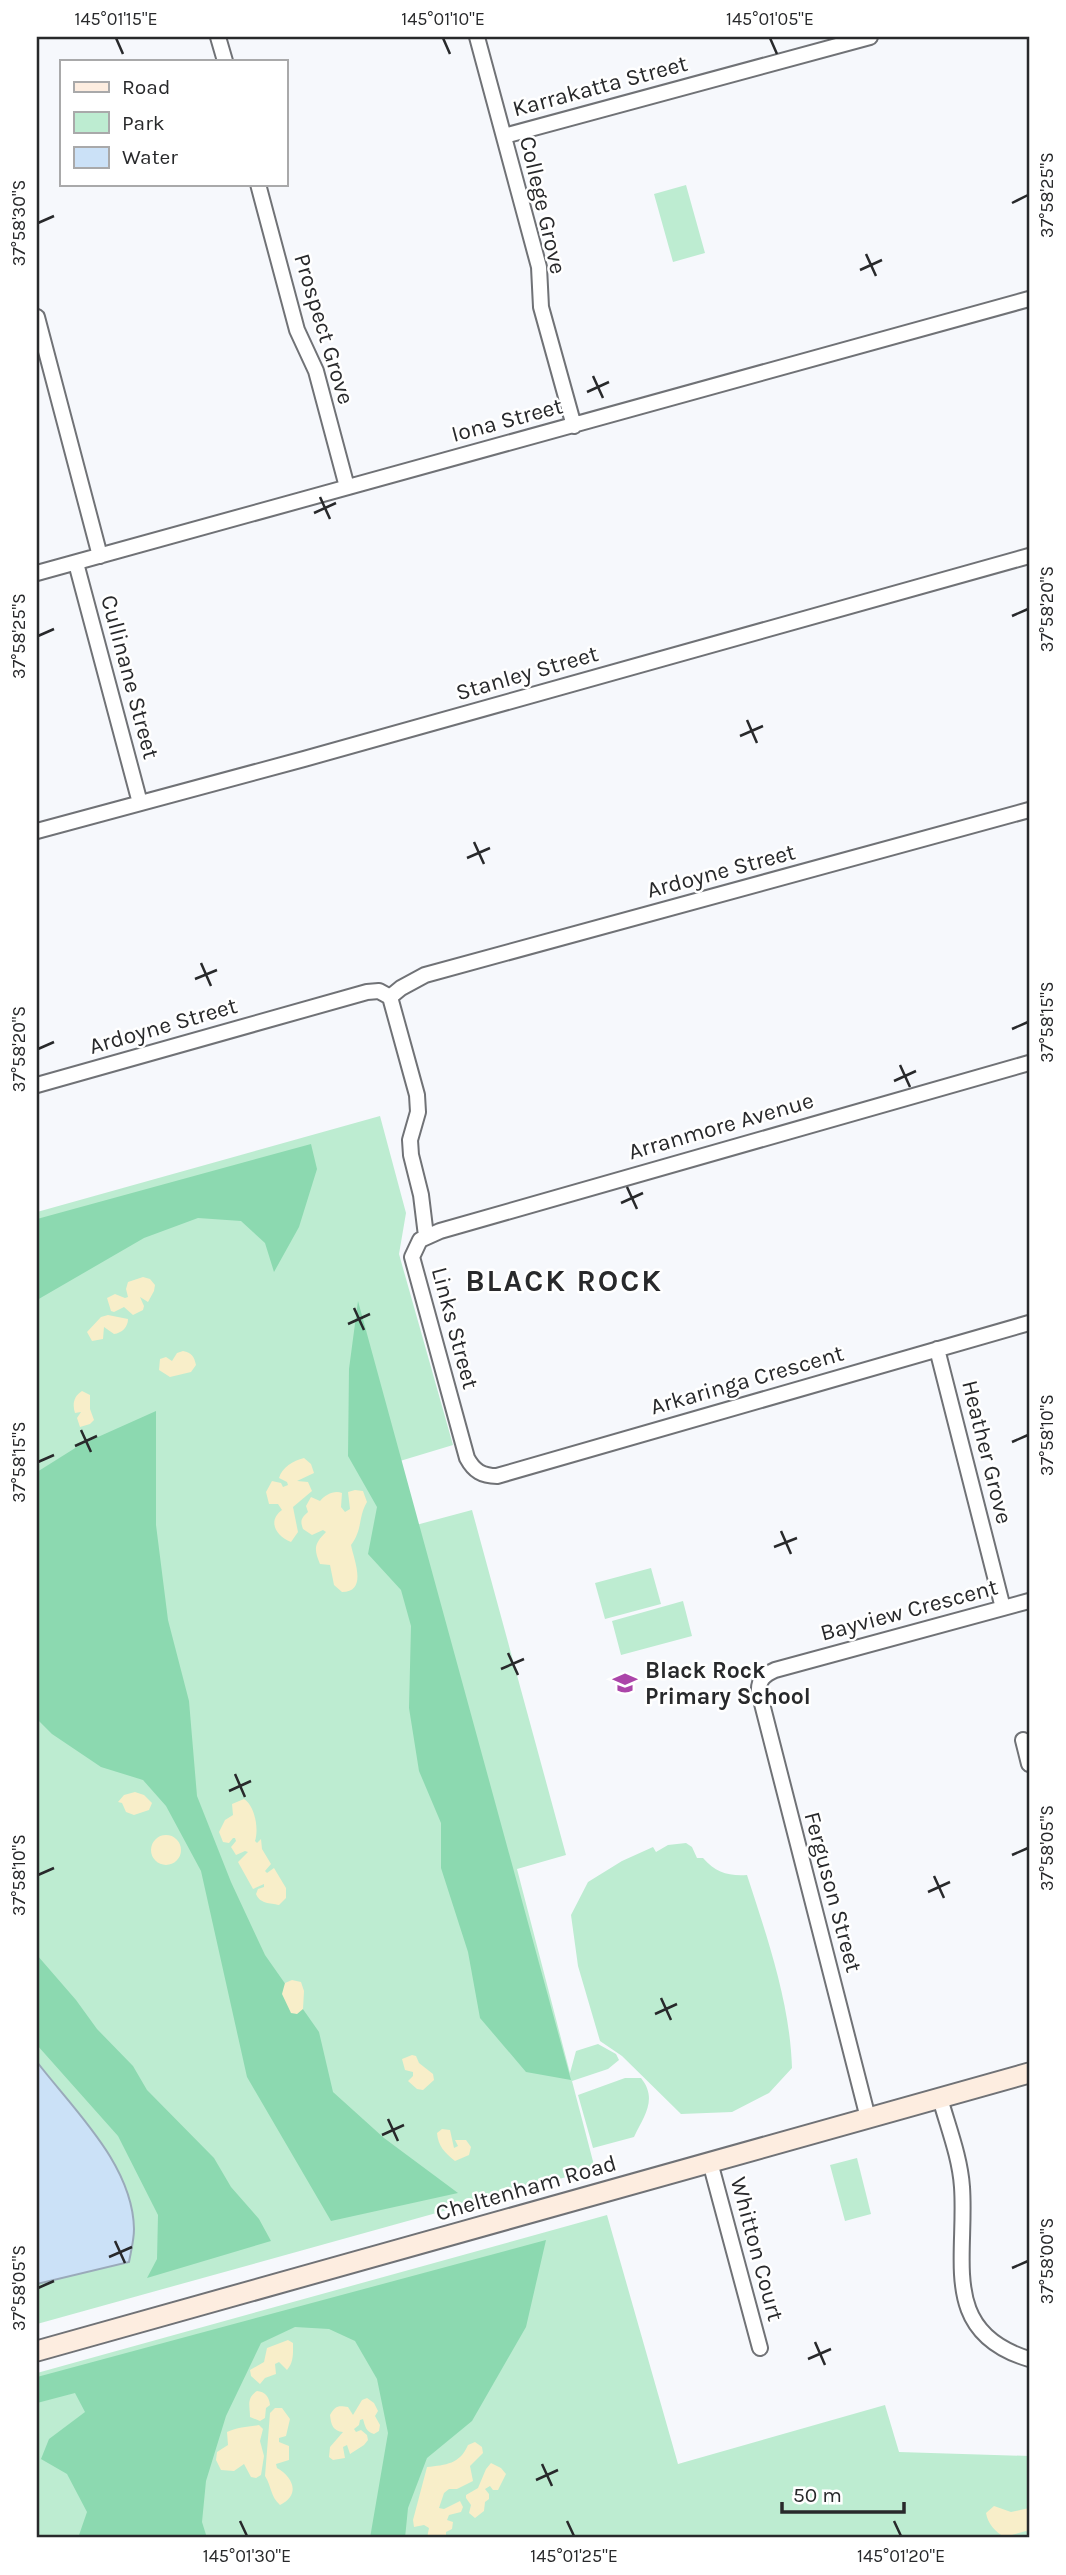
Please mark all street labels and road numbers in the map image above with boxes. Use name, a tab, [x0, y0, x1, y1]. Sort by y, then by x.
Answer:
street label: Karrakatta Street	[510, 50, 691, 122]
street label: College Grove	[514, 133, 572, 277]
street label: Prospect Grove	[288, 250, 360, 408]
street label: Iona Street	[448, 392, 566, 448]
street label: Cullinane Street	[95, 592, 165, 762]
street label: Stanley Street	[453, 640, 602, 706]
street label: Ardoyne Street	[644, 838, 799, 904]
street label: Ardoyne Street	[86, 992, 240, 1060]
street label: Arranmore Avenue	[625, 1087, 817, 1165]
street label: Links Street	[426, 1264, 484, 1392]
street label: Arkaringa Crescent	[647, 1339, 847, 1421]
street label: Heather Grove	[956, 1377, 1018, 1527]
street label: Bayview Crescent	[817, 1573, 1001, 1647]
street label: Ferguson Street	[799, 1809, 868, 1976]
street label: Cheltenham Road	[432, 2149, 620, 2227]
street label: Whitton Court	[725, 2174, 789, 2324]

